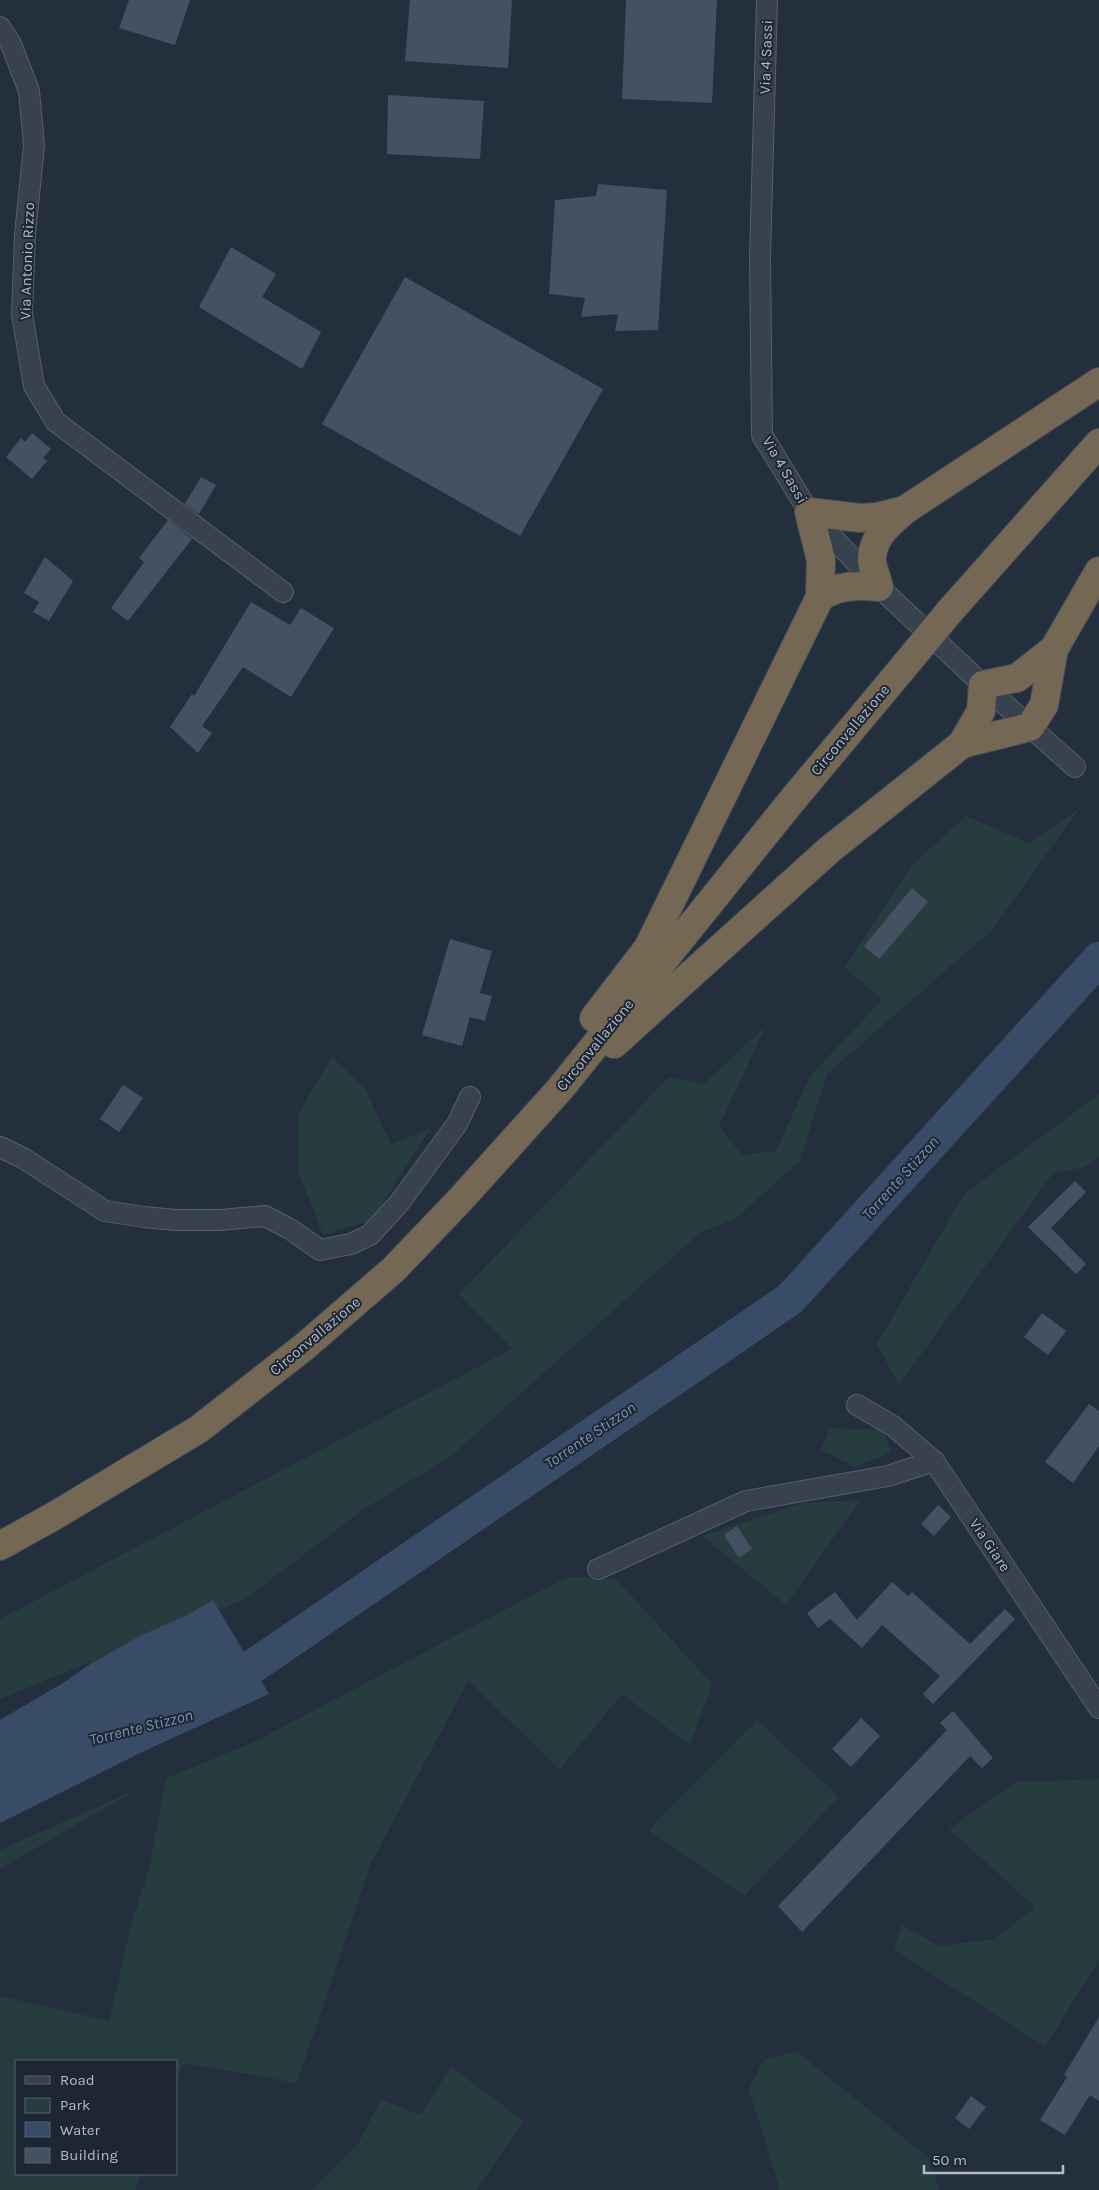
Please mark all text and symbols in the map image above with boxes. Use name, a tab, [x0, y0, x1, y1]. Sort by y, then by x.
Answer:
street label: Via 4 Sassi	[756, 20, 776, 94]
street label: Via Antonio Rizzo	[16, 202, 38, 320]
street label: Via 4 Sassi	[759, 433, 811, 507]
street label: Circonvallazione	[807, 681, 893, 779]
street label: Circonvallazione	[552, 995, 638, 1095]
water label: Torrente Stizzon	[858, 1132, 942, 1224]
street label: Circonvallazione	[266, 1293, 364, 1379]
water label: Torrente Stizzon	[541, 1398, 639, 1472]
street label: Via Giare	[966, 1515, 1014, 1575]
water label: Torrente Stizzon	[87, 1705, 195, 1749]
legend	[15, 2060, 178, 2175]
text: Road	[60, 2071, 95, 2089]
text: Park	[60, 2096, 90, 2114]
text: Water	[60, 2121, 101, 2139]
scale bar	[924, 2142, 1063, 2174]
text: Building	[60, 2146, 118, 2164]
text: 50 m	[932, 2151, 967, 2169]

